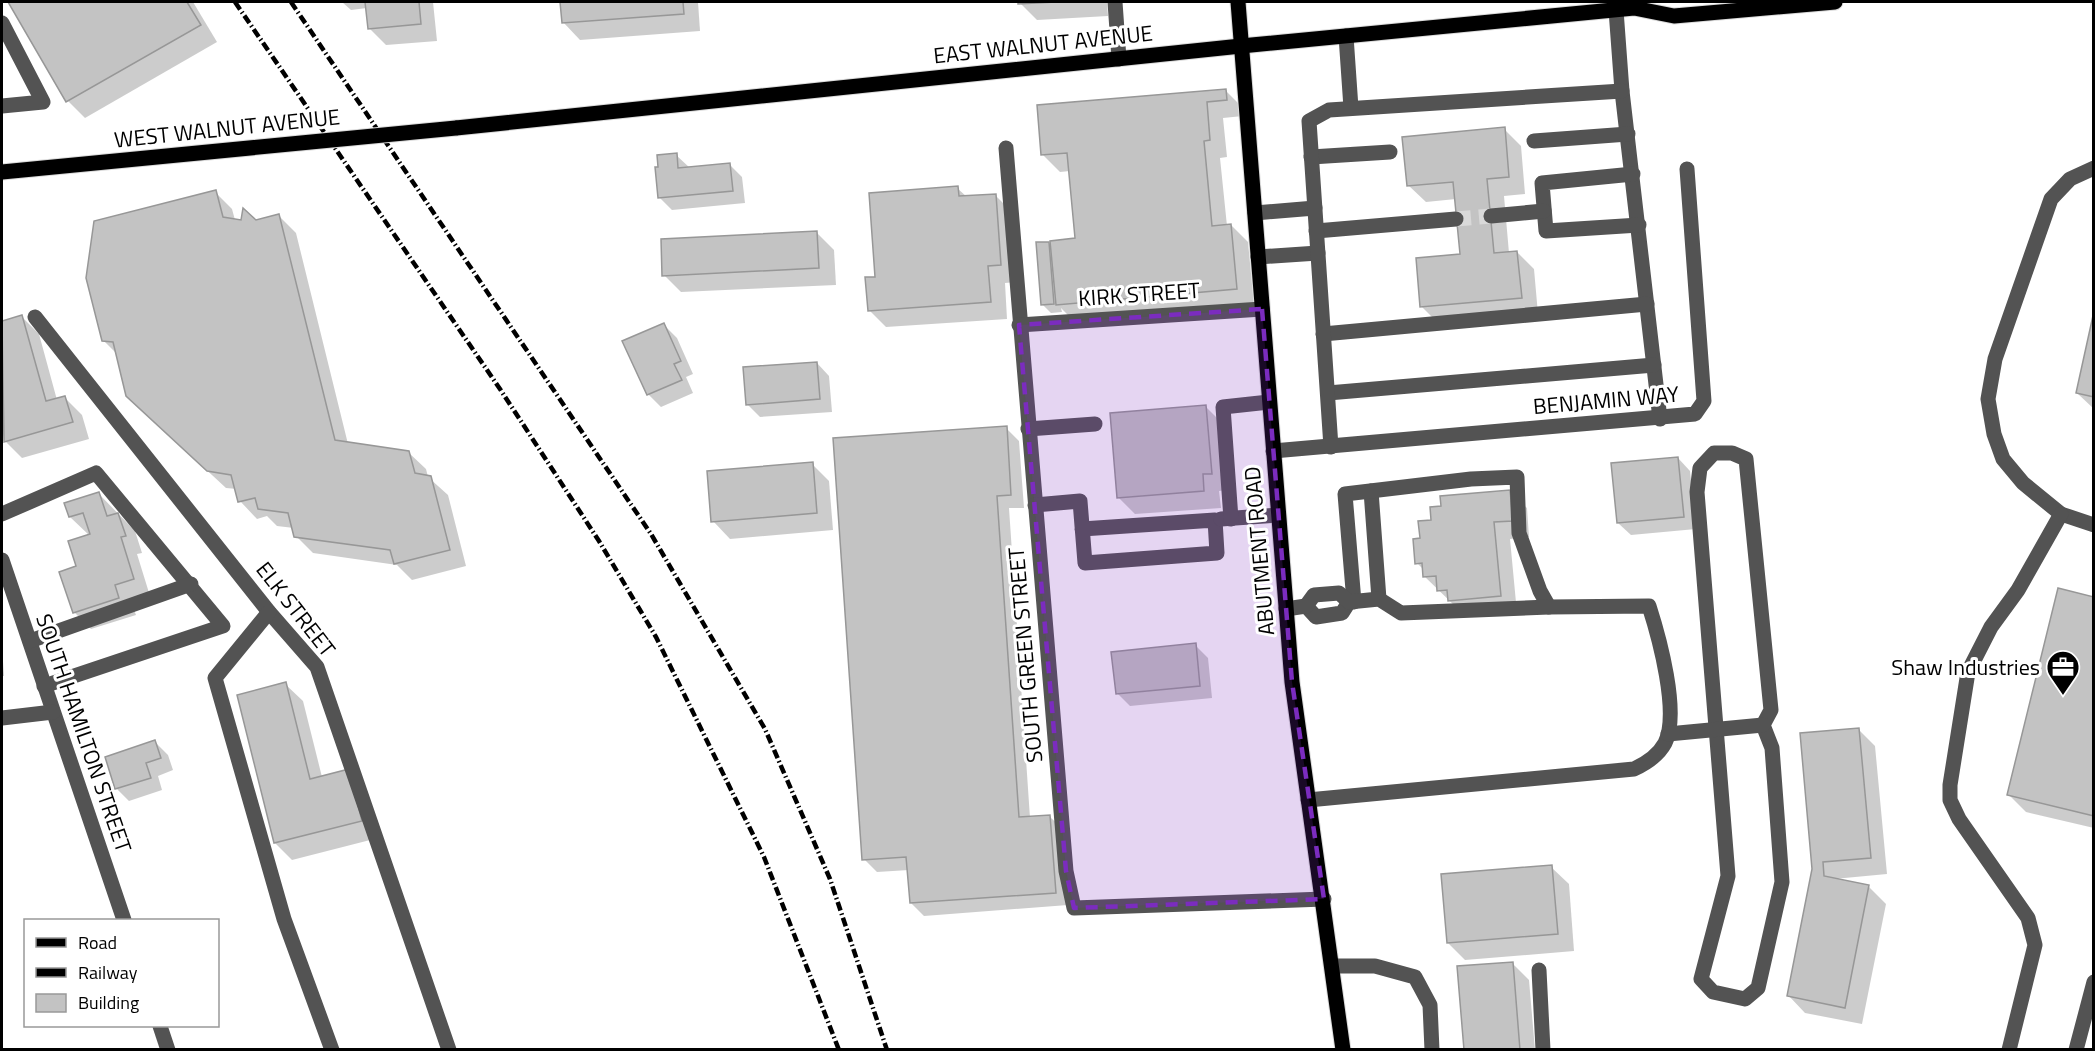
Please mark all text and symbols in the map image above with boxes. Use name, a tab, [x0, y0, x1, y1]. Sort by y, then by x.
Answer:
street label: EAST WALNUT AVENUE	[932, 16, 1154, 72]
street label: WEST WALNUT AVENUE	[112, 99, 342, 157]
street label: KIRK STREET	[1077, 273, 1201, 315]
street label: BENJAMIN WAY	[1532, 377, 1681, 423]
street label: ABUTMENT ROAD	[1235, 465, 1283, 637]
street label: SOUTH GREEN STREET	[999, 546, 1051, 764]
street label: ELK STREET	[248, 554, 344, 664]
street label: SOUTH HAMILTON STREET	[27, 609, 141, 857]
office icon: Shaw Industries	[2045, 649, 2081, 696]
place label: Shaw Industries	[1891, 650, 2040, 684]
legend	[24, 919, 219, 1027]
text: Road	[78, 929, 117, 956]
text: Railway	[78, 959, 138, 986]
text: Building	[78, 989, 139, 1016]

